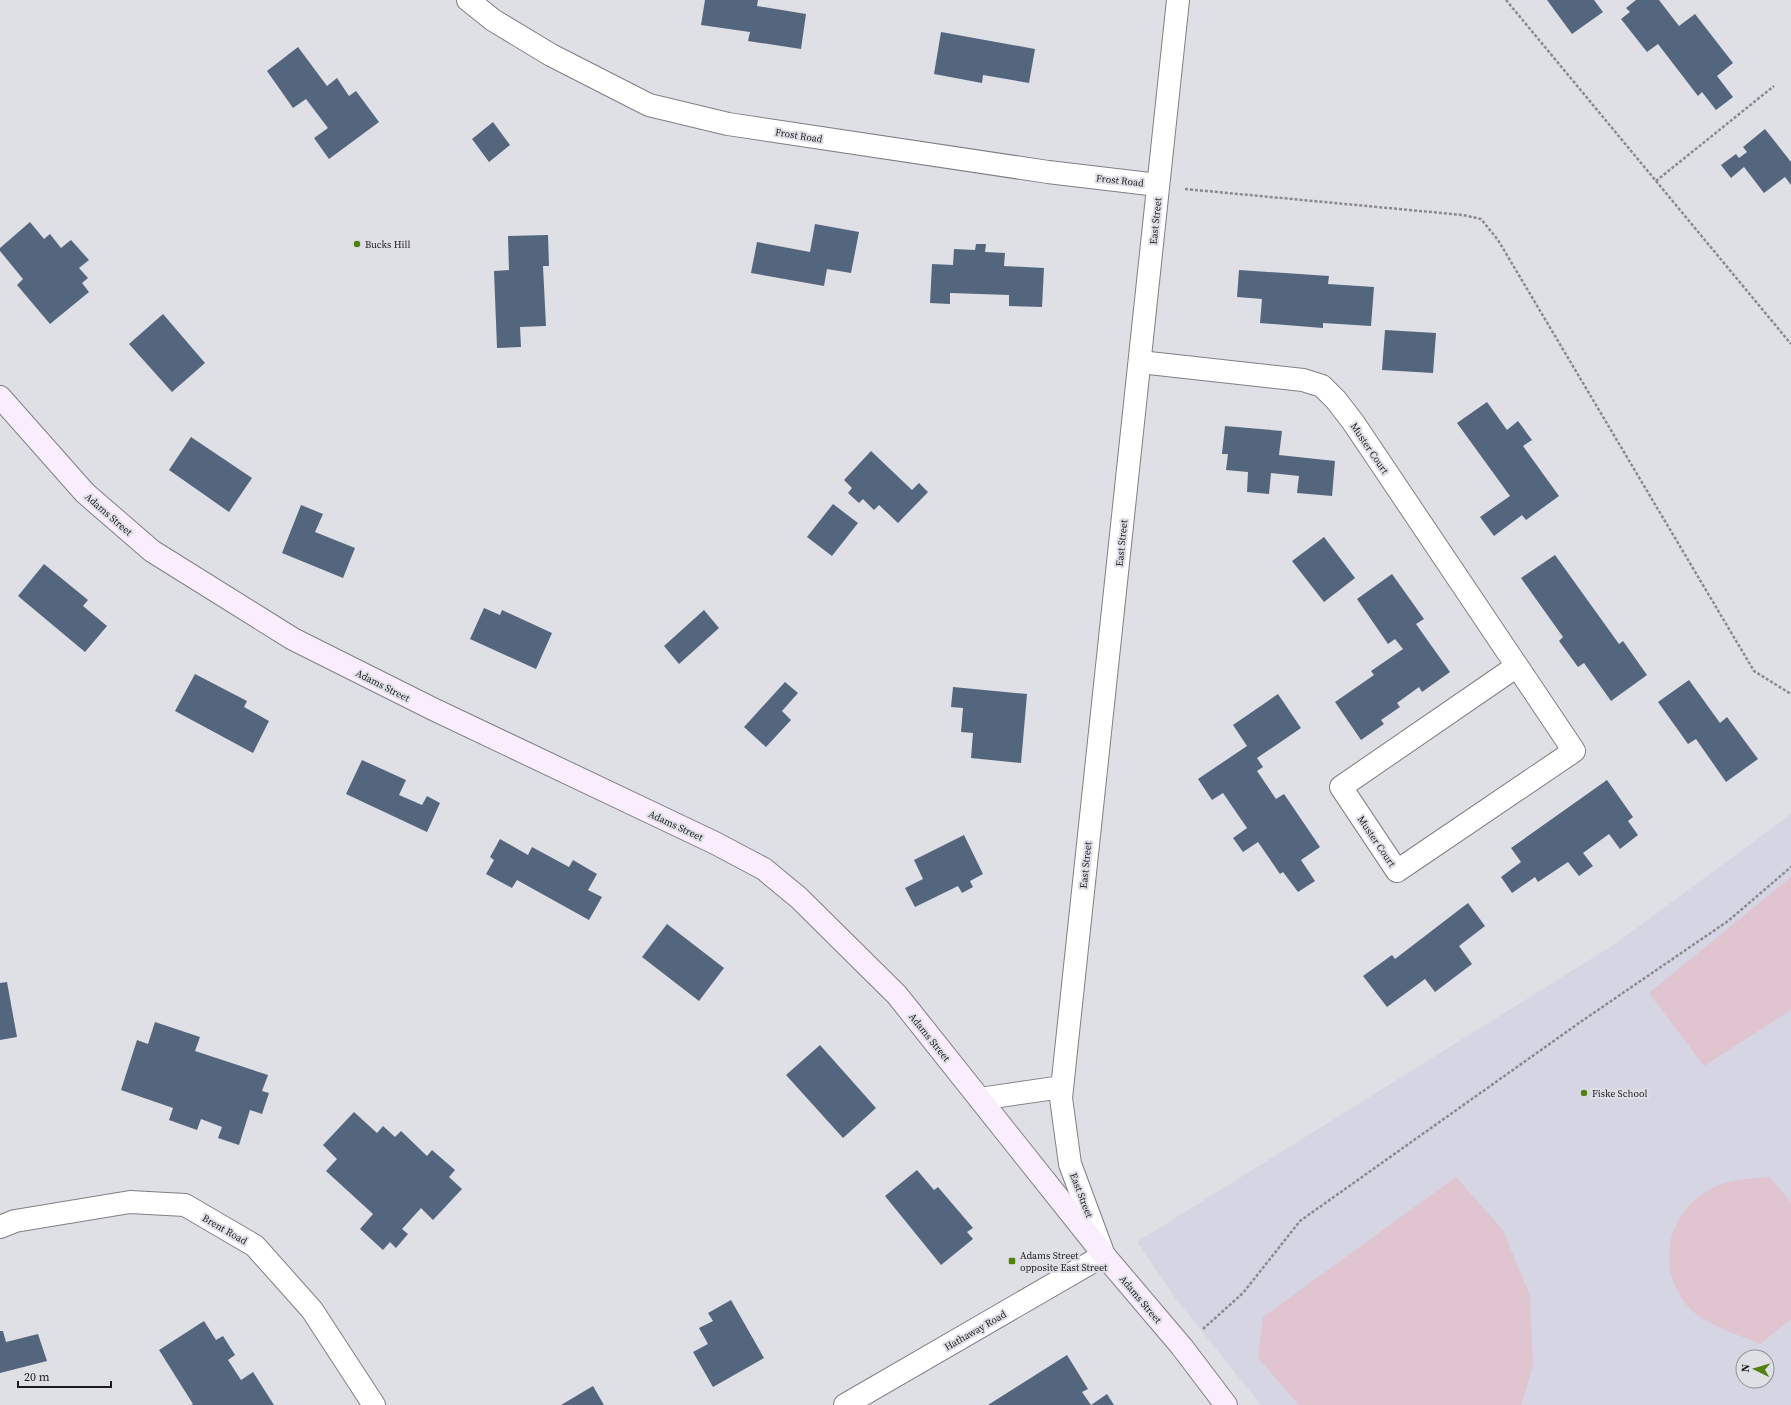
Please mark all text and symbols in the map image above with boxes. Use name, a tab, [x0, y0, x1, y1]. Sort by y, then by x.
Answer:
street label: Frost Road	[774, 125, 824, 146]
street label: Frost Road	[1096, 172, 1145, 189]
street label: East Street	[1147, 196, 1164, 245]
place label: Bucks Hill	[365, 238, 410, 251]
marker: Bucks Hill	[352, 239, 362, 249]
street label: Muster Court	[1348, 420, 1392, 477]
street label: Adams Street	[82, 490, 136, 539]
street label: East Street	[1113, 518, 1130, 567]
street label: Adams Street	[354, 666, 412, 705]
street label: Adams Street	[646, 807, 706, 844]
street label: Muster Court	[1355, 813, 1399, 870]
street label: East Street	[1077, 840, 1094, 889]
street label: Adams Street	[906, 1010, 954, 1065]
place label: Fiske School	[1592, 1087, 1647, 1100]
marker: Fiske School	[1579, 1088, 1589, 1098]
street label: East Street	[1067, 1171, 1096, 1220]
street label: Brent Road	[200, 1211, 250, 1248]
place label: Adams Street opposite East Street	[1020, 1249, 1108, 1274]
marker: Adams Street opposite East Street	[1007, 1256, 1017, 1266]
street label: Adams Street	[1117, 1273, 1165, 1327]
street label: Hathaway Road	[942, 1307, 1009, 1353]
north arrow	[1735, 1349, 1775, 1389]
scale bar	[18, 1363, 111, 1389]
text: N	[1738, 1364, 1753, 1373]
text: 20 m	[24, 1369, 50, 1385]

